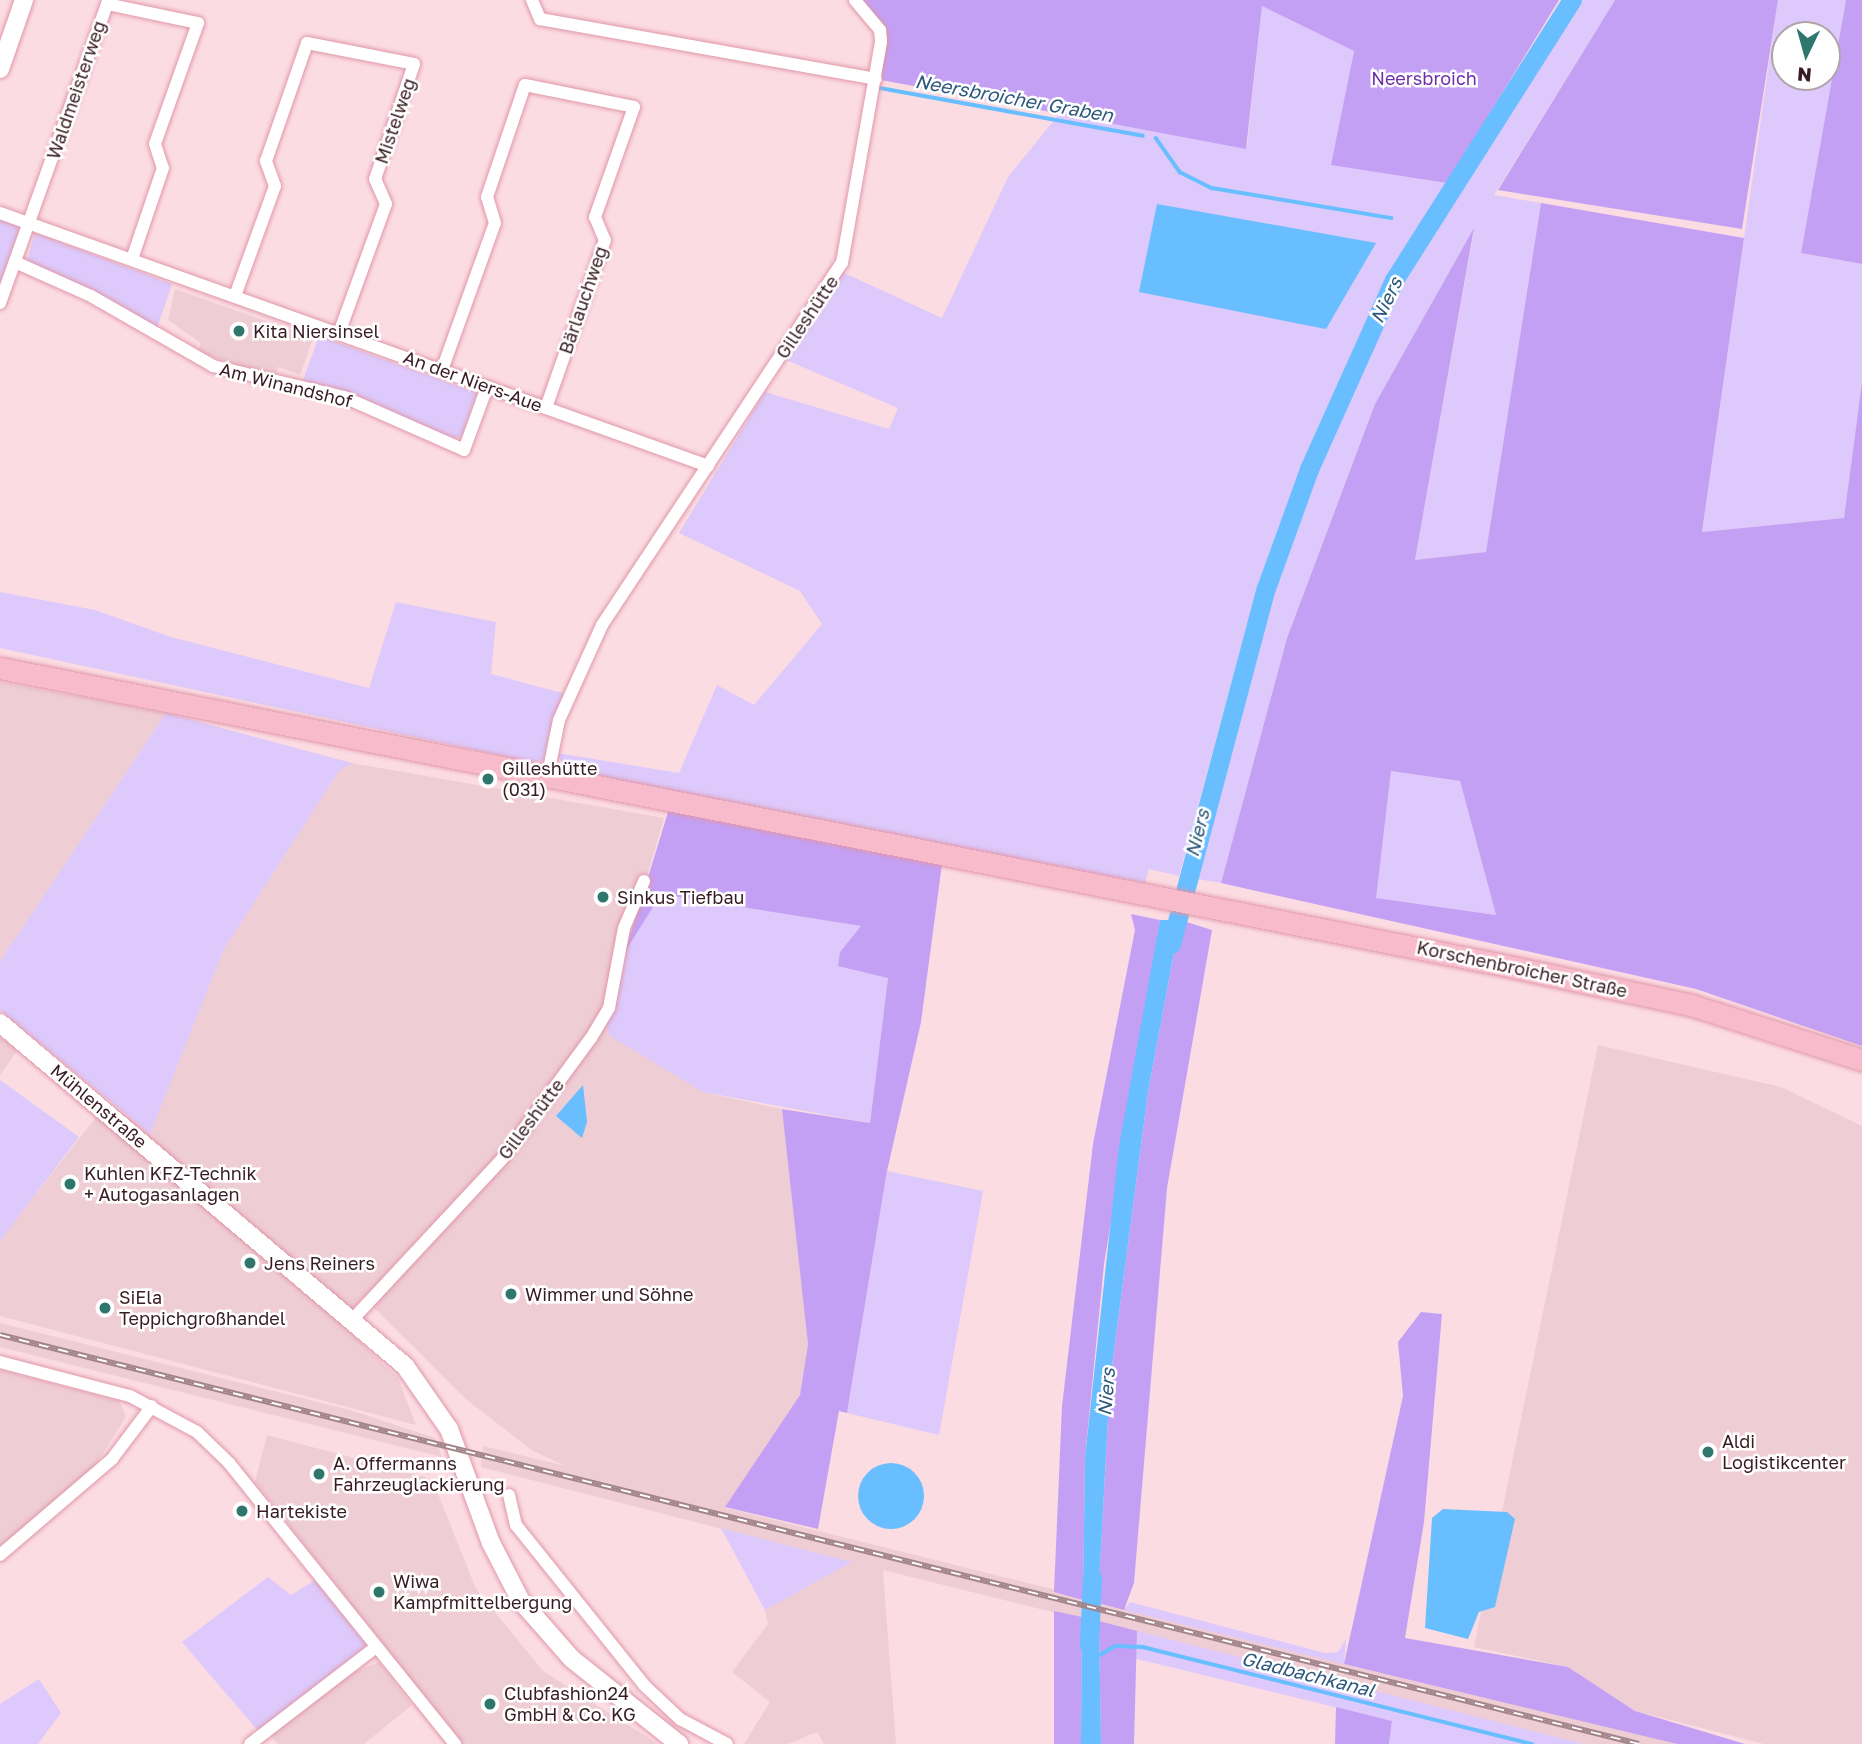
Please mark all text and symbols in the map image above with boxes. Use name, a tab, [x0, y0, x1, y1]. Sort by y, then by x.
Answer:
street label: Waldmeisterweg	[42, 18, 110, 162]
north arrow	[1771, 21, 1841, 91]
text: N	[1796, 63, 1813, 88]
park label: Neersbroich	[1371, 67, 1477, 89]
water label: Neersbroicher Graben	[913, 69, 1115, 127]
street label: Mistelweg	[370, 75, 420, 167]
street label: Bärlauchweg	[554, 243, 612, 357]
street label: Gilleshütte	[771, 271, 843, 363]
water label: Niers	[1365, 273, 1407, 327]
place label: Kita Niersinsel	[253, 320, 379, 342]
marker: Kita Niersinsel	[231, 323, 247, 339]
street label: An der Niers-Aue	[401, 346, 545, 416]
street label: Am Winandshof	[218, 358, 354, 412]
place label: Gilleshütte (031)	[502, 758, 597, 800]
marker: Gilleshütte (031)	[480, 771, 496, 787]
water label: Niers	[1180, 807, 1214, 859]
place label: Sinkus Tiefbau	[617, 886, 744, 908]
marker: Sinkus Tiefbau	[595, 889, 611, 905]
street label: Korschenbroicher Straße	[1415, 936, 1629, 1002]
street label: Mühlenstraße	[46, 1059, 152, 1153]
street label: Gilleshütte	[494, 1074, 568, 1164]
place label: Kuhlen KFZ-Technik + Autogasanlagen	[84, 1163, 257, 1206]
marker: Kuhlen KFZ-Technik + Autogasanlagen	[62, 1176, 78, 1192]
place label: Jens Reiners	[264, 1252, 375, 1274]
marker: Jens Reiners	[242, 1255, 258, 1271]
place label: Wimmer und Söhne	[525, 1283, 693, 1305]
marker: Wimmer und Söhne	[503, 1286, 519, 1302]
place label: SiEla Teppichgroßhandel	[119, 1287, 286, 1330]
marker: SiEla Teppichgroßhandel	[97, 1300, 113, 1316]
water label: Niers	[1093, 1367, 1119, 1417]
place label: Aldi Logistikcenter	[1722, 1431, 1846, 1474]
marker: Aldi Logistikcenter	[1700, 1444, 1716, 1460]
place label: A. Offermanns Fahrzeuglackierung	[333, 1453, 505, 1496]
marker: A. Offermanns Fahrzeuglackierung	[311, 1466, 327, 1482]
place label: Hartekiste	[256, 1500, 347, 1522]
marker: Hartekiste	[234, 1503, 250, 1519]
place label: Wiwa Kampfmittelbergung	[393, 1571, 572, 1614]
marker: Wiwa Kampfmittelbergung	[371, 1584, 387, 1600]
water label: Gladbachkanal	[1239, 1646, 1377, 1702]
place label: Clubfashion24 GmbH & Co. KG	[504, 1683, 636, 1726]
marker: Clubfashion24 GmbH & Co. KG	[482, 1696, 498, 1712]

